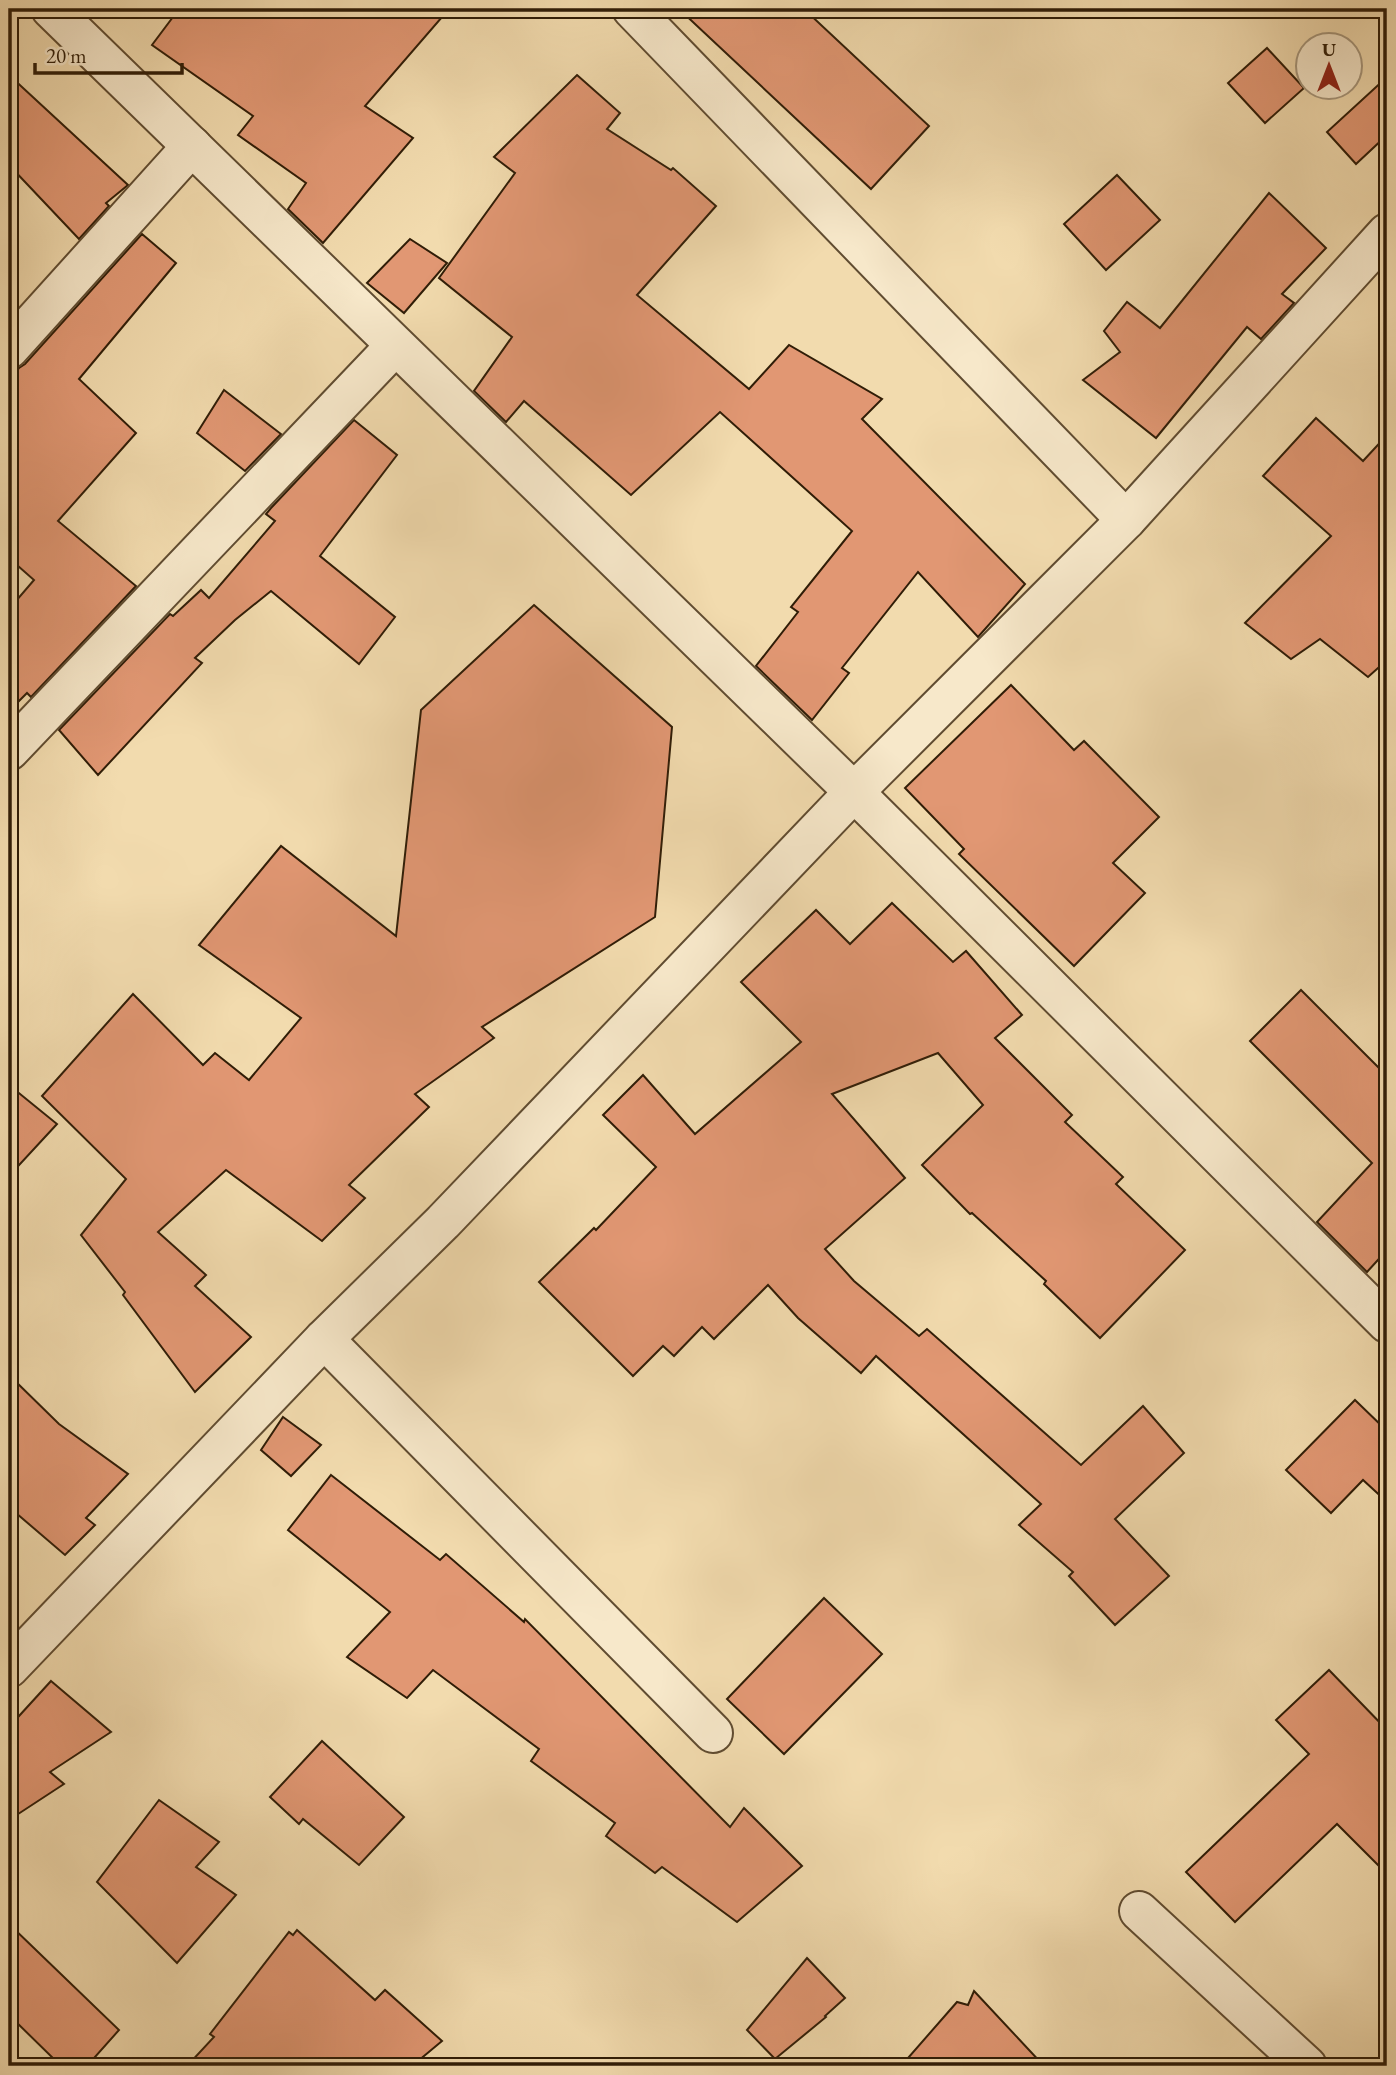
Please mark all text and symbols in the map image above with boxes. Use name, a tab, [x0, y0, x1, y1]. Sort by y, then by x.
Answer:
scale bar	[35, 32, 182, 76]
north arrow	[1294, 32, 1364, 102]
text: U	[1322, 37, 1336, 62]
text: 20 m	[46, 42, 87, 69]

